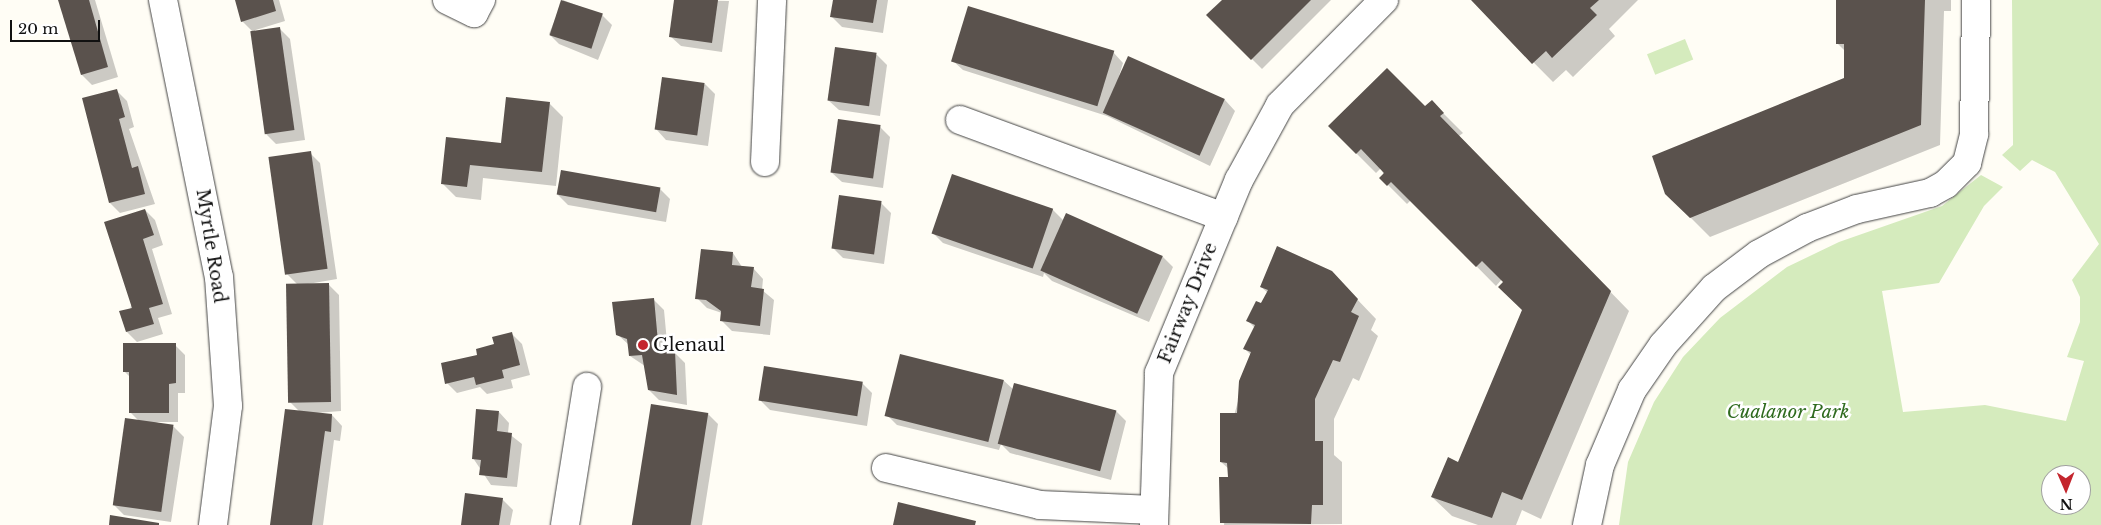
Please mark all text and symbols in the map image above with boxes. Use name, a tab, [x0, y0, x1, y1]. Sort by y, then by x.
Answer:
scale bar	[12, 10, 102, 42]
text: 20 m	[18, 19, 58, 38]
street label: Myrtle Road	[191, 187, 231, 305]
street label: Fairway Drive	[1154, 239, 1222, 367]
place label: Glenaul	[653, 334, 725, 356]
marker: Glenaul	[637, 339, 649, 351]
park label: Cualanor Park	[1726, 401, 1850, 423]
north arrow	[2041, 465, 2091, 515]
text: N	[2060, 495, 2073, 513]

